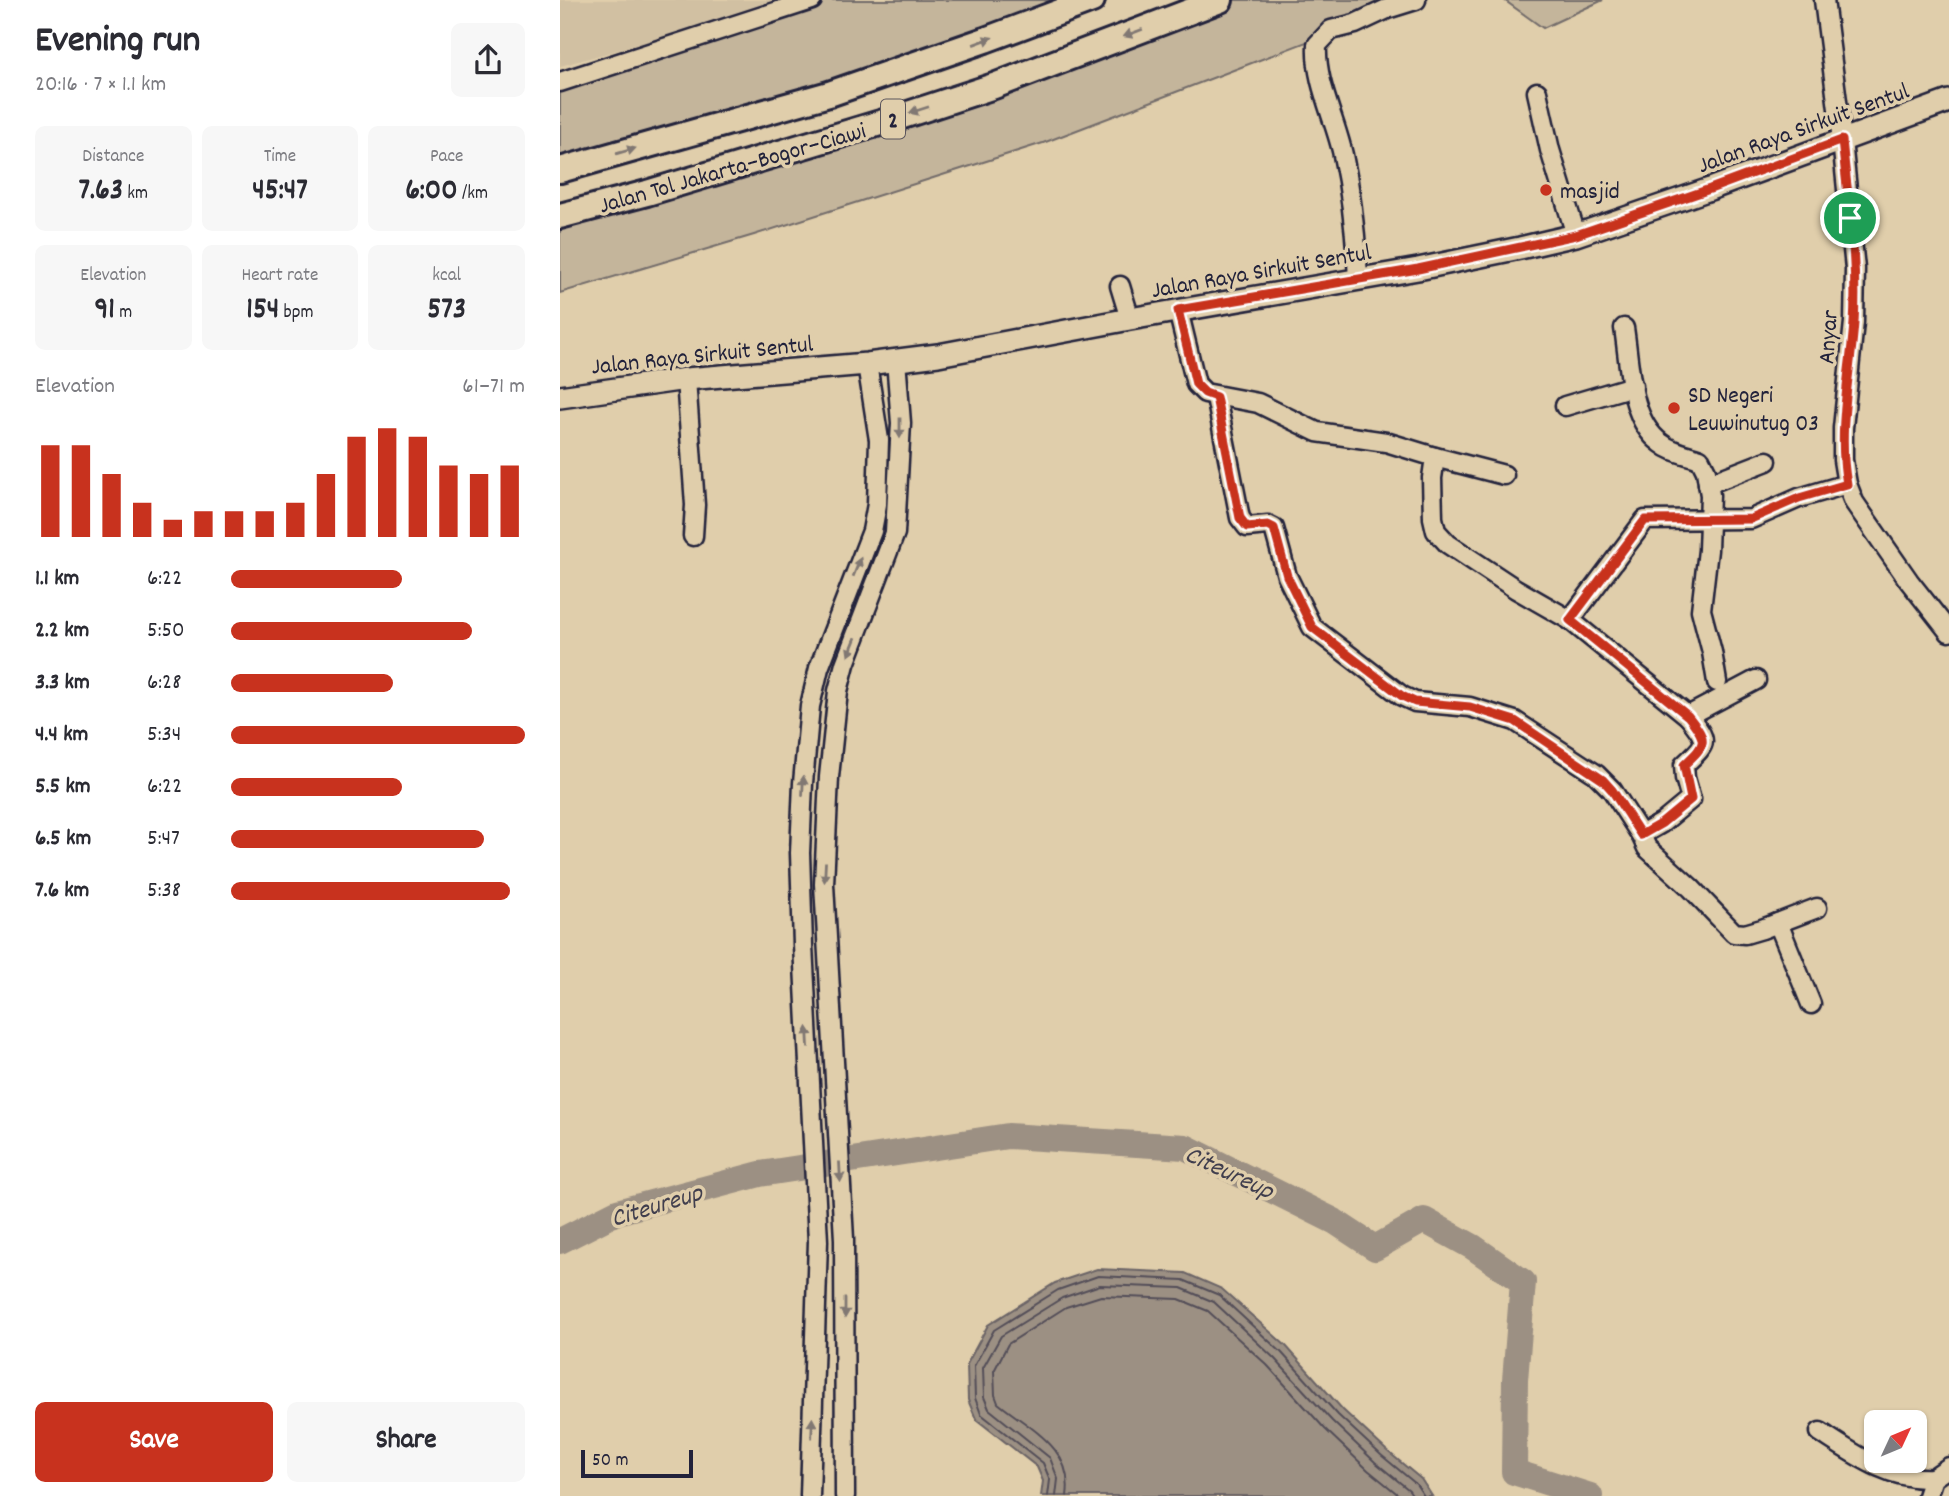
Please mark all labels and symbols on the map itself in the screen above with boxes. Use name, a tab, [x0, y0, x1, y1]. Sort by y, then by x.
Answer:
one-way arrow	[1123, 28, 1144, 39]
one-way arrow	[973, 35, 994, 46]
street label: Jalan Raya Sirkuit Sentul	[1693, 76, 1915, 184]
road number: 2	[881, 100, 905, 138]
one-way arrow	[909, 106, 930, 116]
street label: Jalan Tol Jakarta–Bogor–Ciawi	[595, 115, 870, 224]
one-way arrow	[615, 146, 636, 156]
place label: masjid	[1560, 176, 1620, 210]
marker: masjid	[1538, 182, 1554, 198]
pin	[1820, 188, 1880, 248]
street label: Jalan Raya Sirkuit Sentul	[1149, 237, 1375, 309]
street label: Anyar	[1811, 309, 1849, 365]
street label: Jalan Raya Sirkuit Sentul	[590, 328, 815, 386]
place label: SD Negeri Leuwinutug 03	[1688, 380, 1819, 442]
marker: SD Negeri Leuwinutug 03	[1666, 400, 1682, 416]
one-way arrow	[895, 417, 906, 439]
one-way arrow	[852, 556, 863, 577]
one-way arrow	[846, 637, 857, 658]
one-way arrow	[797, 774, 808, 796]
one-way arrow	[819, 861, 830, 883]
one-way arrow	[802, 1026, 813, 1048]
water label: Citeureup	[1178, 1138, 1280, 1211]
one-way arrow	[835, 1161, 846, 1183]
water label: Citeureup	[607, 1176, 708, 1239]
one-way arrow	[839, 1297, 851, 1319]
north arrow	[1864, 1410, 1927, 1474]
one-way arrow	[806, 1417, 818, 1439]
scale bar	[581, 1447, 693, 1479]

